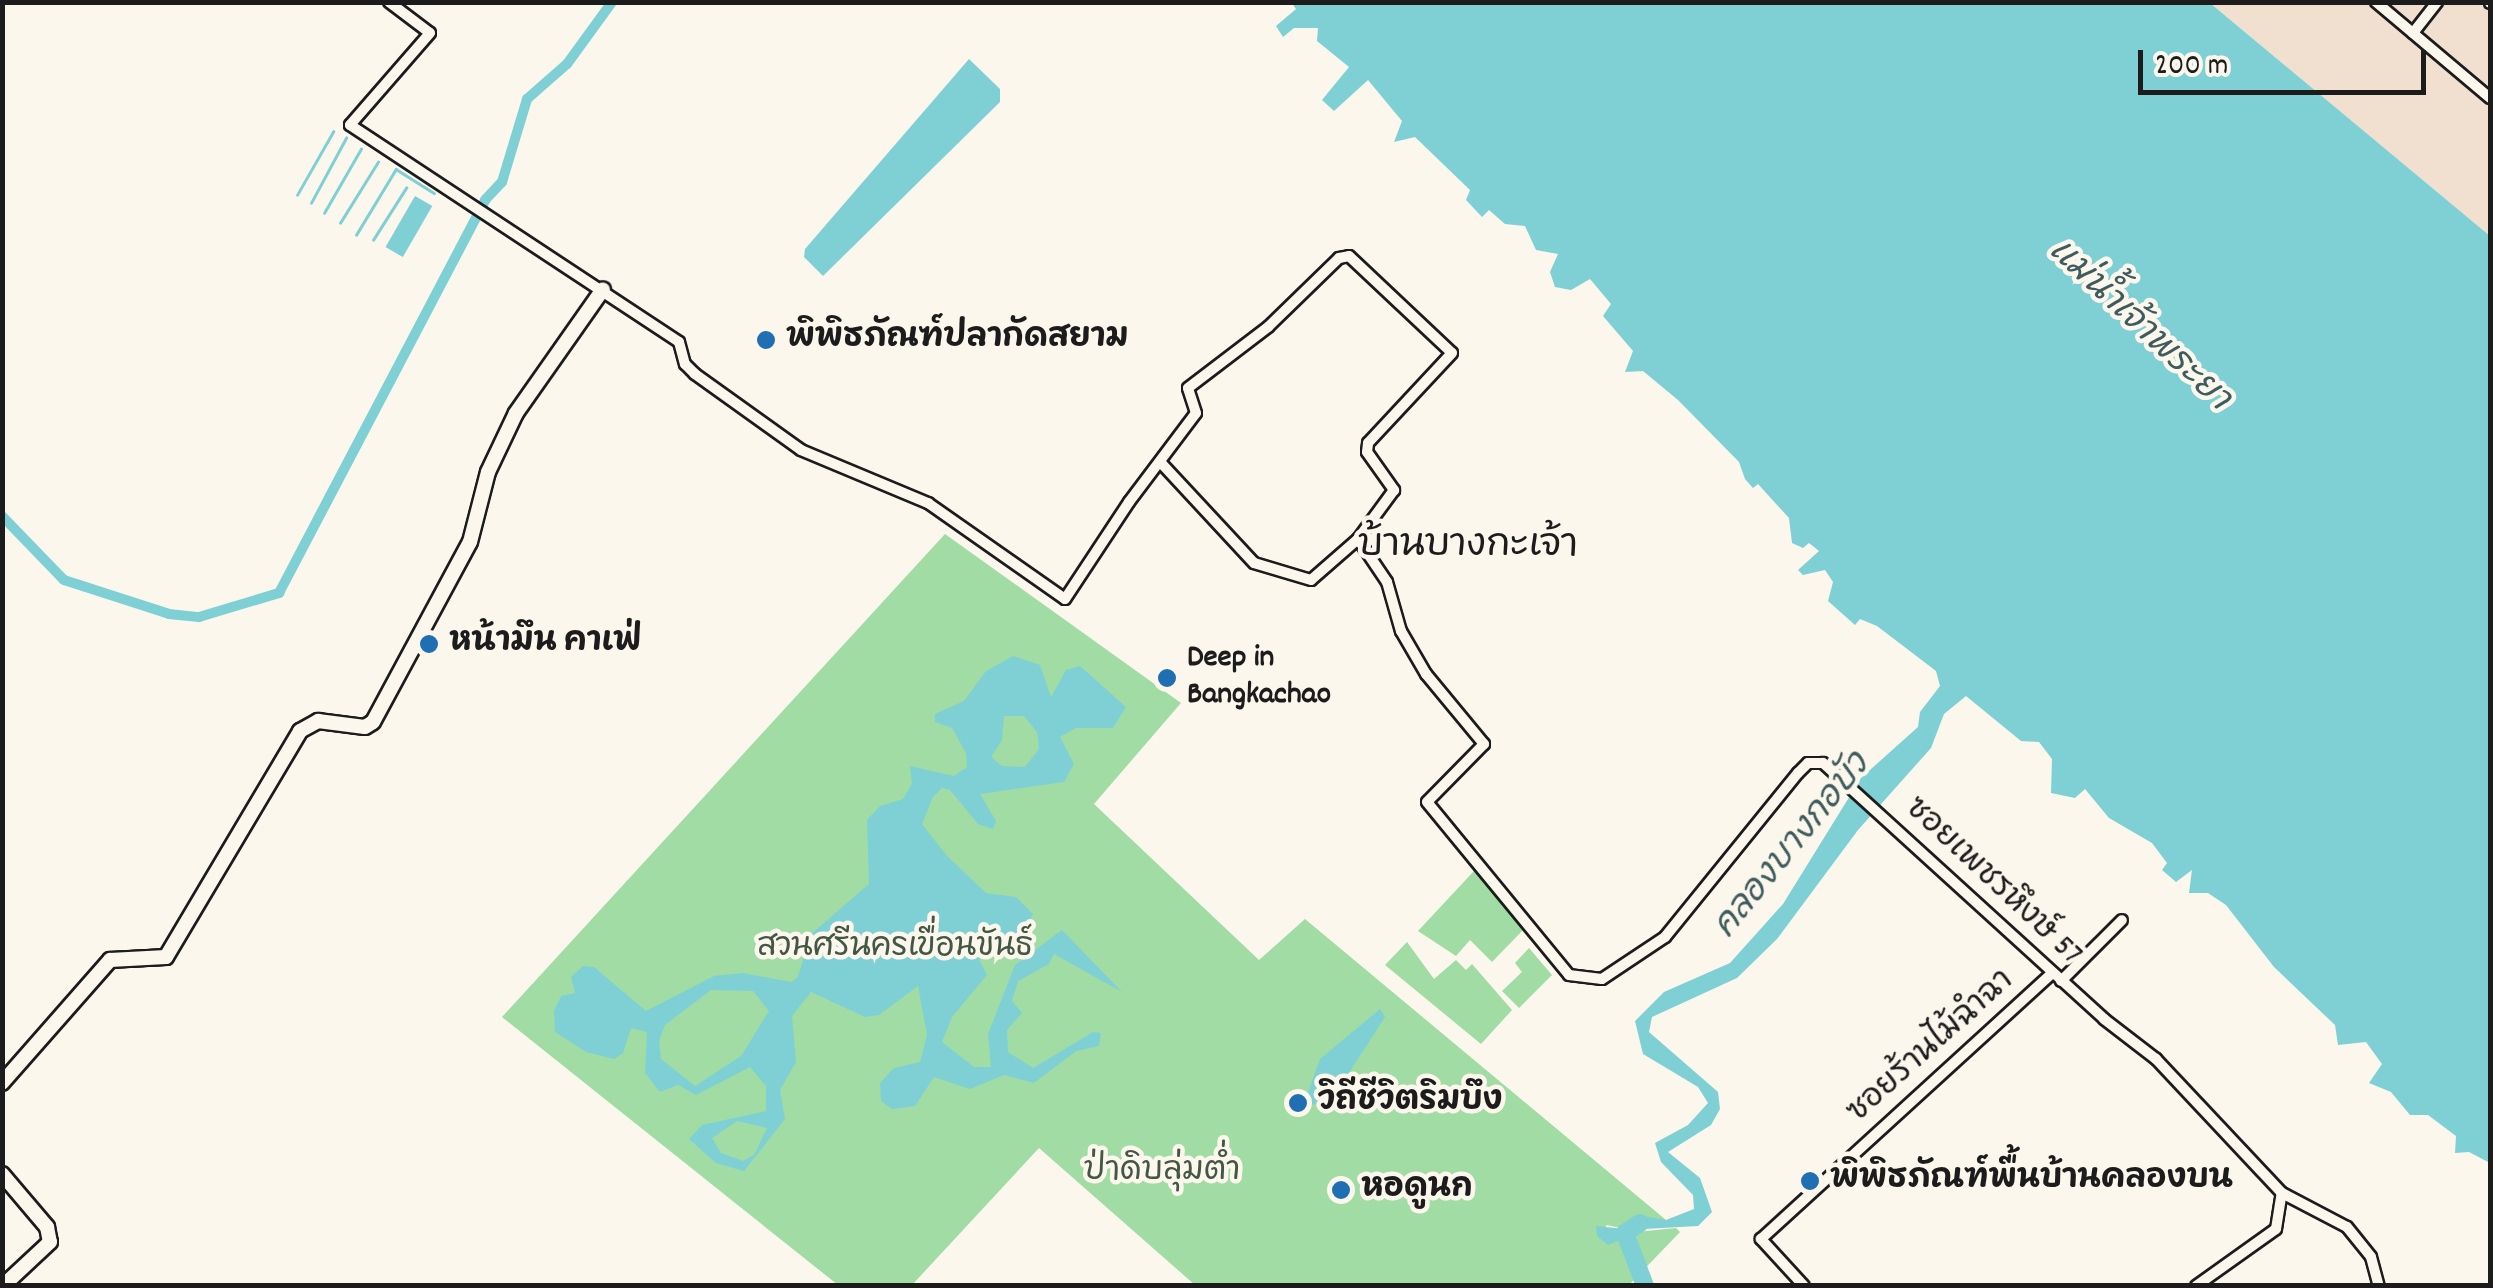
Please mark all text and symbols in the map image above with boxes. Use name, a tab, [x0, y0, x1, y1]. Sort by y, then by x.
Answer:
scale bar	[2143, 30, 2430, 92]
text: 200 m	[2155, 46, 2228, 89]
water label: แม่น้ำเจ้าพระยา	[2038, 231, 2238, 421]
place label: พิพิธภัณฑ์ปลากัดสยาม	[786, 321, 1128, 359]
marker: พิพิธภัณฑ์ปลากัดสยาม	[755, 329, 777, 351]
district label: บ้านบางกะเจ้า	[1358, 525, 1578, 571]
place label: หน้ามึน คาเฟ่	[449, 625, 642, 663]
marker: หน้ามึน คาเฟ่	[418, 633, 440, 655]
place label: Deep in Bangkachao	[1187, 641, 1331, 716]
marker: Deep in Bangkachao	[1156, 667, 1178, 689]
water label: คลองบางกอบัว	[1706, 746, 1880, 948]
street label: ซอยเพชรหึงษ์ 57	[1895, 791, 2089, 975]
park label: สวนศรีนครเขื่อนขันธ์	[757, 930, 1033, 968]
street label: ซอยร้านไม้ฉำฉา	[1841, 963, 2023, 1133]
place label: วิถีชีวิตริมบึง	[1318, 1084, 1503, 1122]
marker: วิถีชีวิตริมบึง	[1287, 1092, 1309, 1114]
park label: ป่าดิบลุ่มต่ำ	[1084, 1154, 1240, 1192]
place label: พิพิธภัณฑ์พื้นบ้านคลองบน	[1830, 1162, 2233, 1200]
marker: พิพิธภัณฑ์พื้นบ้านคลองบน	[1799, 1170, 1821, 1192]
place label: หอดูนก	[1361, 1171, 1473, 1209]
marker: หอดูนก	[1330, 1179, 1352, 1201]

